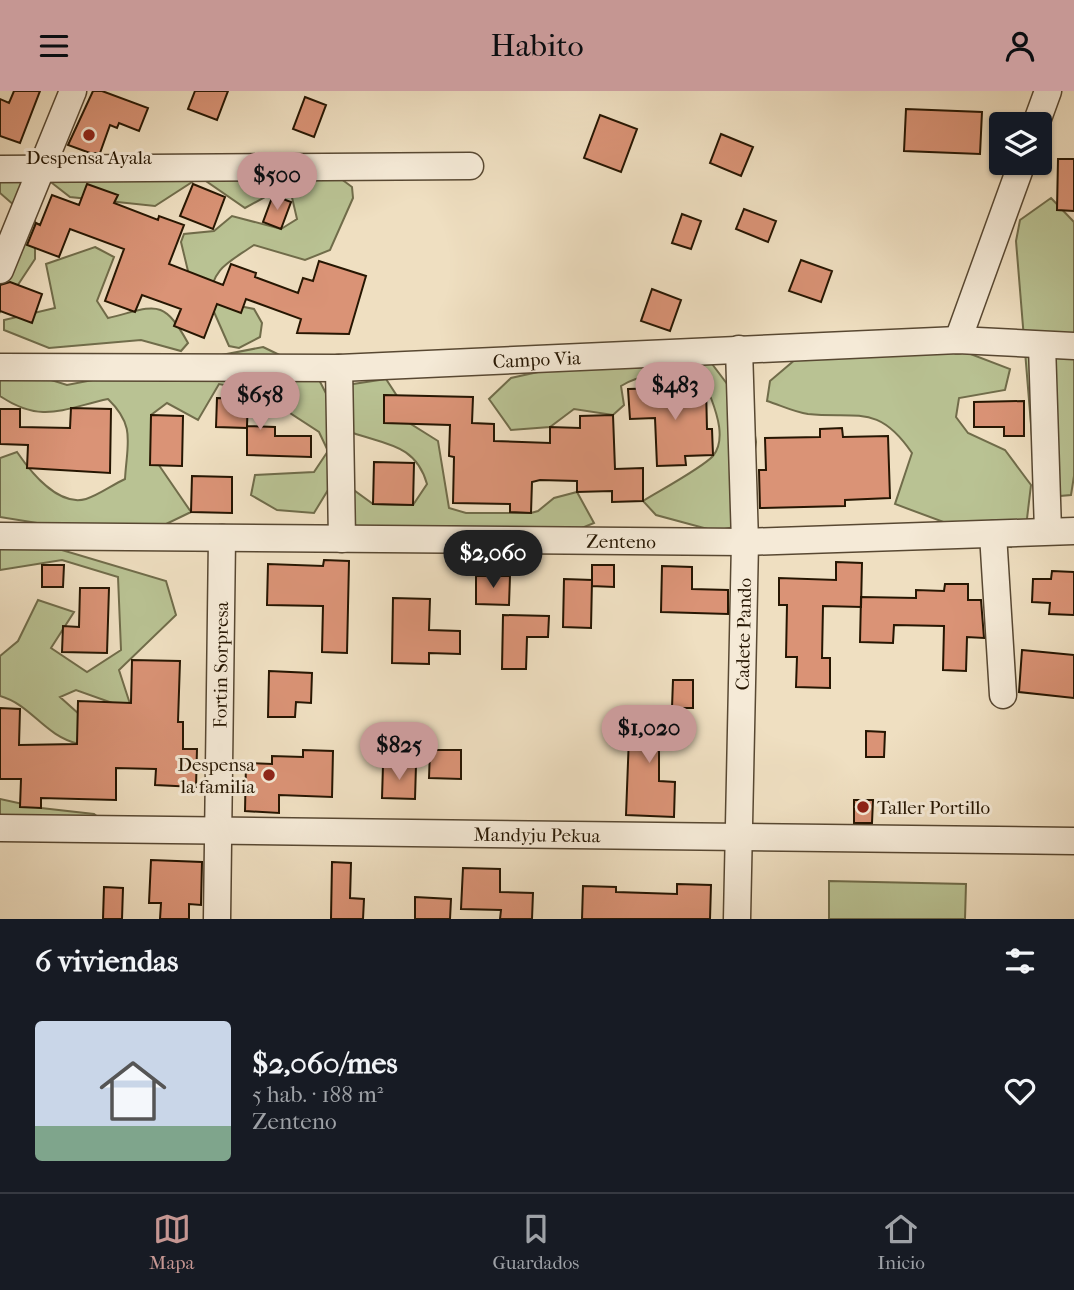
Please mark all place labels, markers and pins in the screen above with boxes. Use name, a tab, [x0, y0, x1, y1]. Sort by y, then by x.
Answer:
marker: Despensa Ayala	[81, 127, 97, 143]
place label: Despensa Ayala	[26, 147, 152, 169]
pin: $500	[236, 152, 318, 212]
pin: $483	[634, 363, 716, 422]
pin: $658	[219, 373, 301, 432]
pin: $2,060	[436, 531, 550, 590]
pin: $1,020	[592, 705, 706, 765]
pin: $825	[358, 723, 440, 782]
place label: Despensa la familia	[178, 754, 255, 798]
marker: Despensa la familia	[261, 767, 277, 783]
place label: Taller Portillo	[877, 797, 990, 819]
marker: Taller Portillo	[855, 799, 871, 815]

